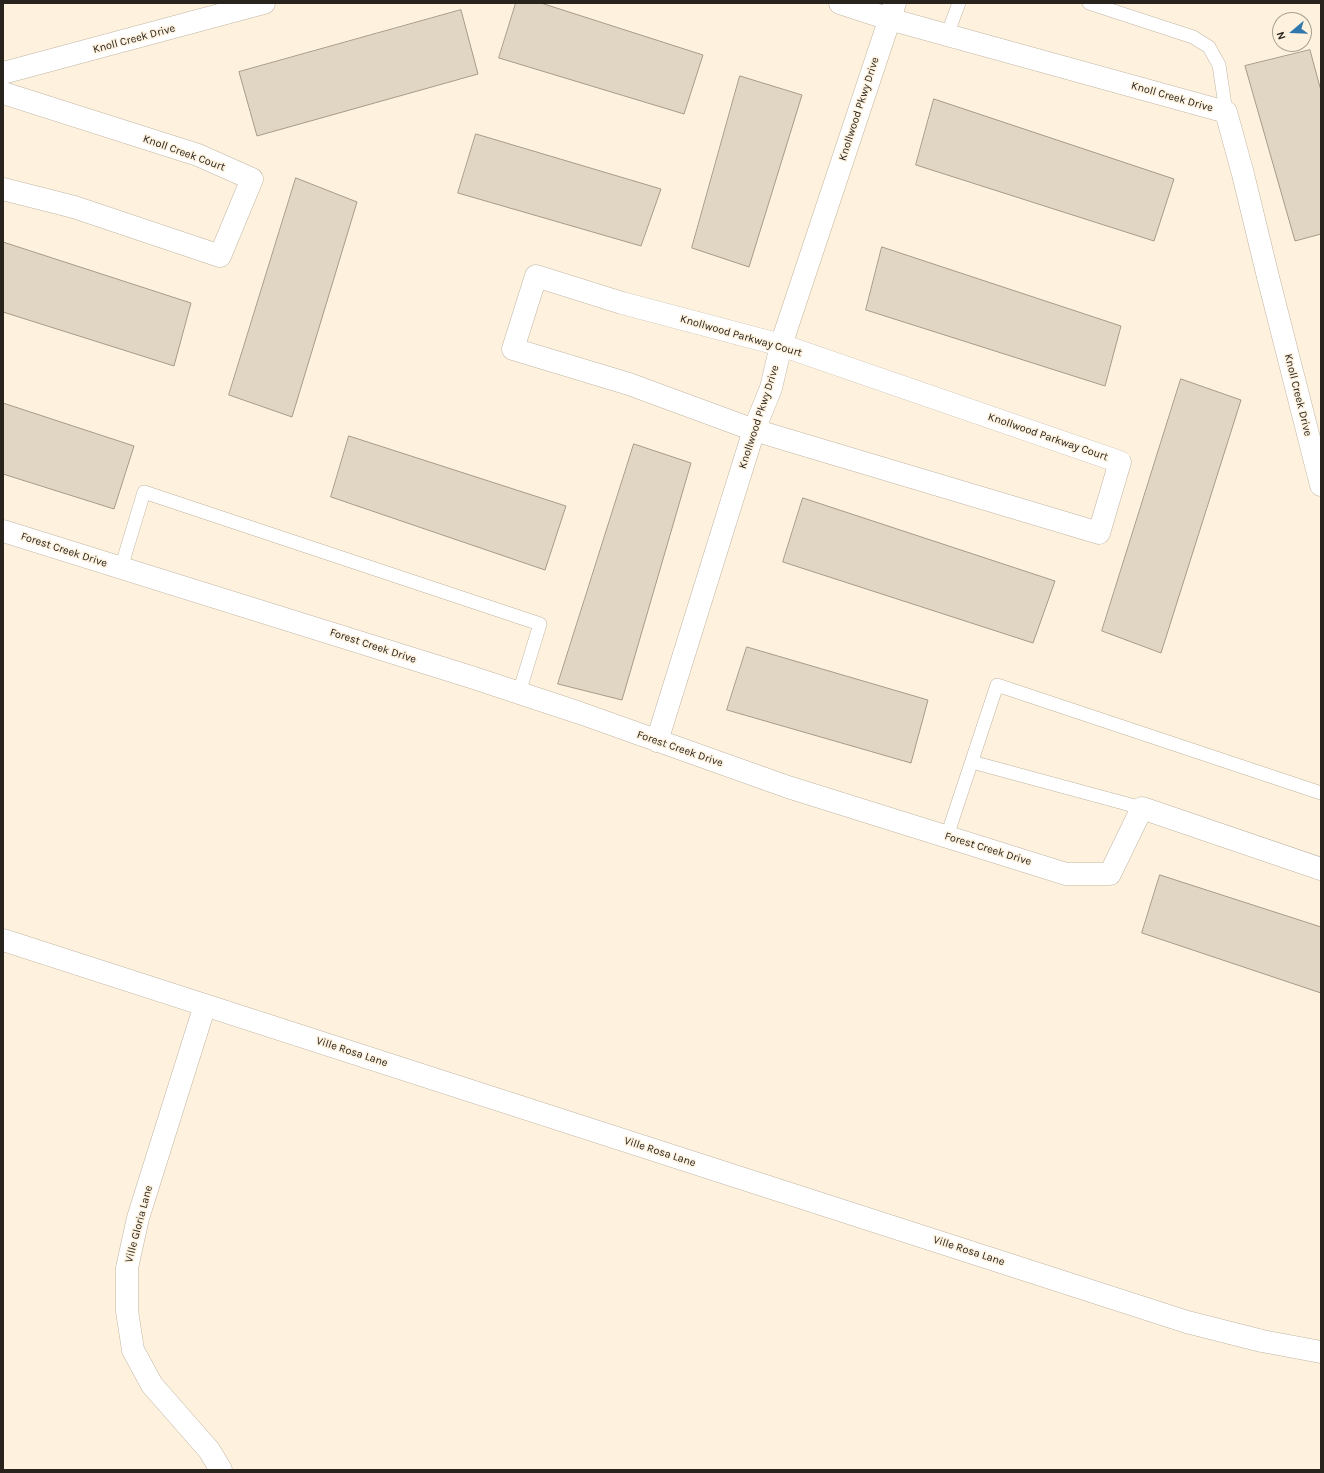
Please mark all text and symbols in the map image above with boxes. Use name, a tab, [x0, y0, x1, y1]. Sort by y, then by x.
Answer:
north arrow	[1272, 12, 1312, 52]
street label: Knoll Creek Drive	[91, 22, 177, 56]
text: N	[1274, 30, 1289, 42]
street label: Knollwood Pkwy Drive	[836, 55, 882, 163]
street label: Knoll Creek Drive	[1130, 79, 1214, 115]
street label: Knoll Creek Court	[141, 132, 227, 174]
street label: Knollwood Parkway Court	[679, 312, 803, 360]
street label: Knoll Creek Drive	[1281, 352, 1315, 438]
street label: Knollwood Pkwy Drive	[736, 363, 782, 471]
street label: Knollwood Parkway Court	[986, 410, 1110, 464]
street label: Forest Creek Drive	[19, 530, 109, 570]
street label: Forest Creek Drive	[328, 626, 418, 666]
street label: Forest Creek Drive	[635, 728, 725, 770]
street label: Forest Creek Drive	[943, 830, 1033, 868]
street label: Ville Rosa Lane	[315, 1034, 389, 1070]
street label: Ville Rosa Lane	[623, 1134, 697, 1170]
street label: Ville Gloria Lane	[122, 1184, 156, 1264]
street label: Ville Rosa Lane	[932, 1233, 1006, 1269]

